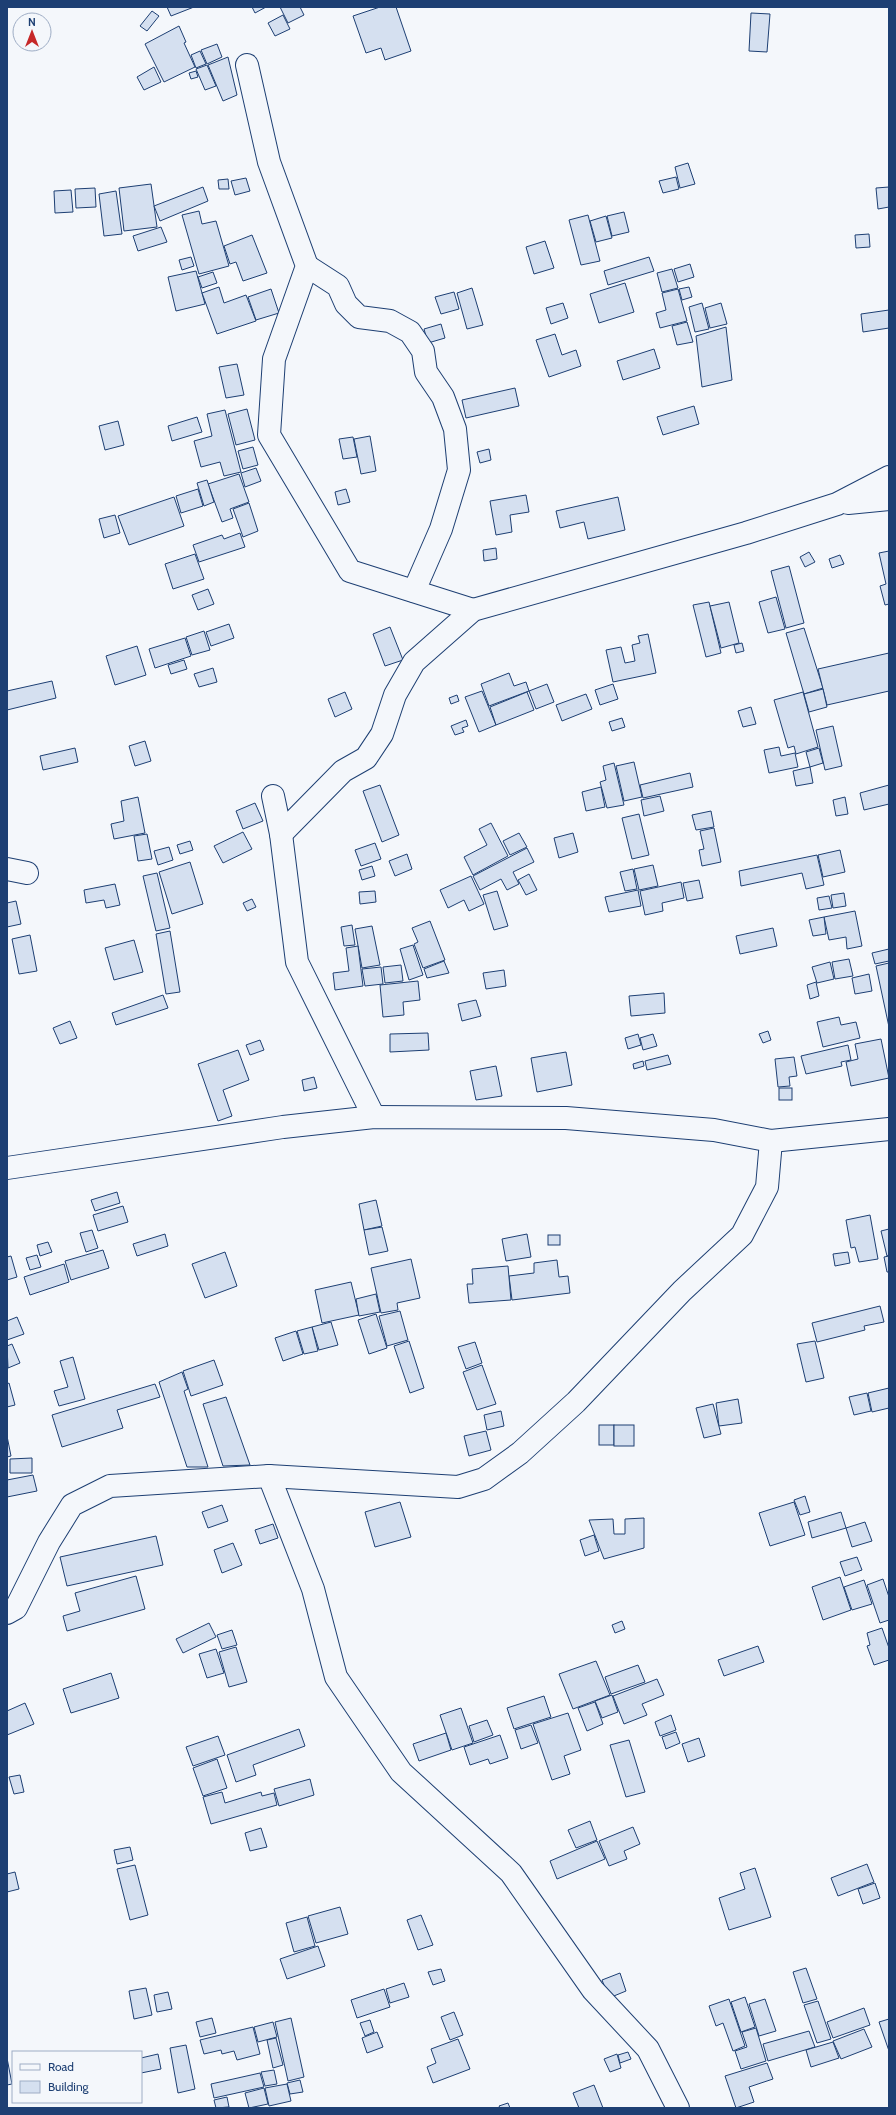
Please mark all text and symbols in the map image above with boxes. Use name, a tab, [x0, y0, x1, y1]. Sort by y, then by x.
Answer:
north arrow	[12, 12, 52, 52]
text: N	[28, 15, 36, 29]
legend	[12, 2051, 142, 2103]
text: Road	[48, 2059, 74, 2074]
text: Building	[48, 2079, 90, 2094]

